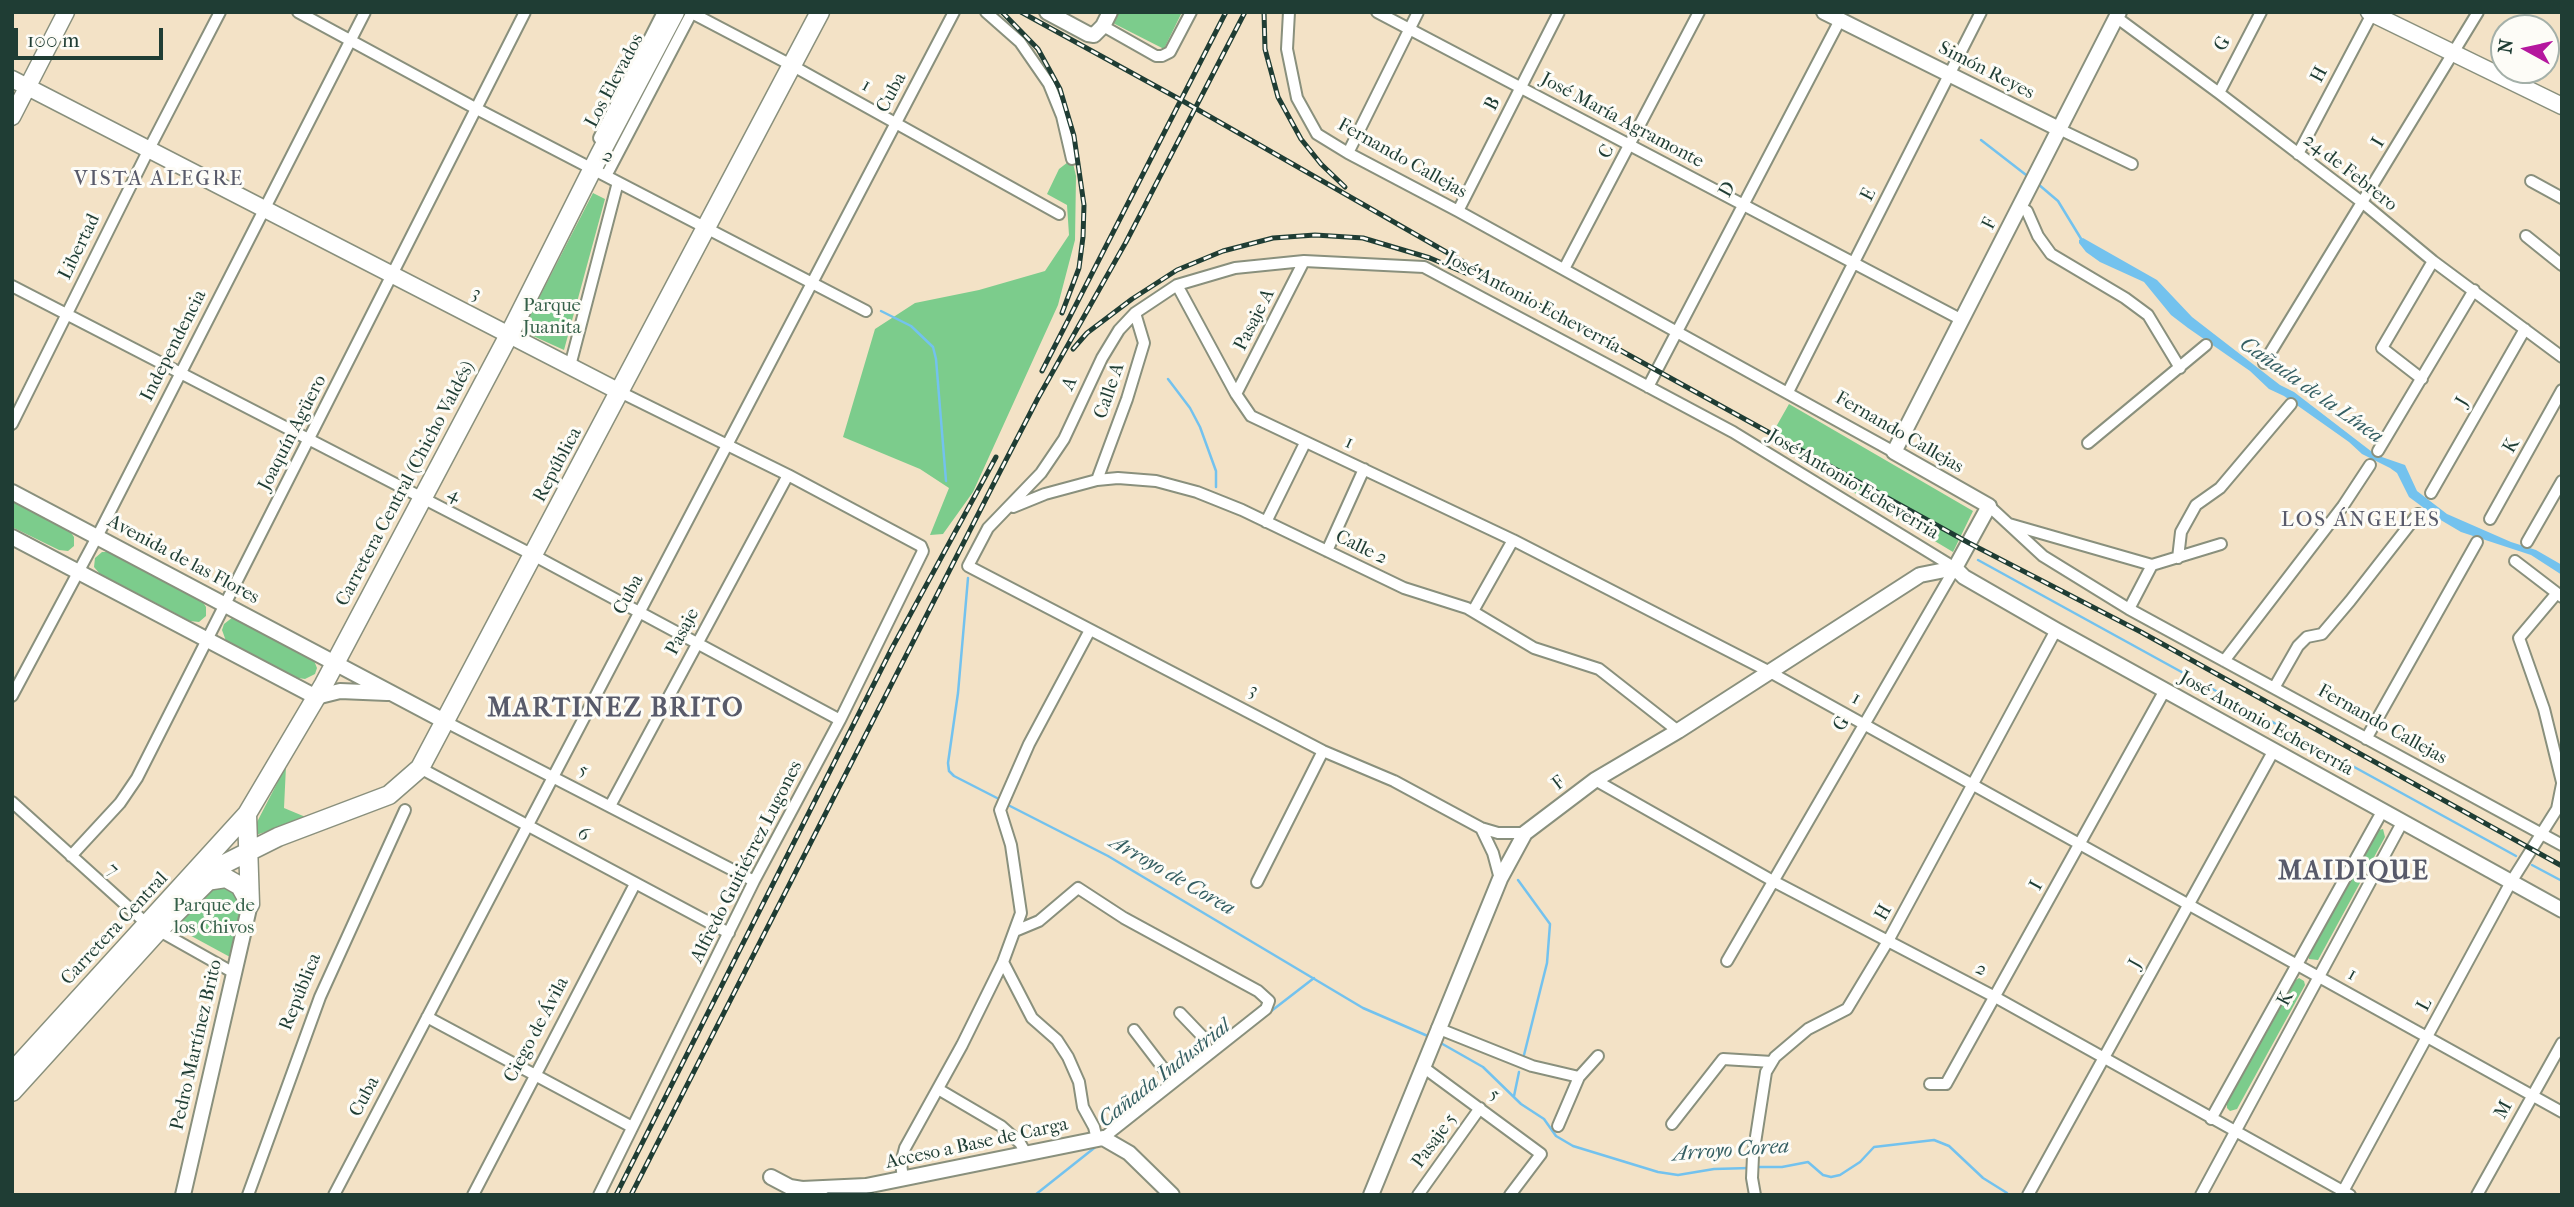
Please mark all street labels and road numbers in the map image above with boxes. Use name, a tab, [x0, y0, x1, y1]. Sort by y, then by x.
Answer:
street label: Los Elevados	[581, 30, 649, 132]
street label: G	[2210, 33, 2236, 55]
street label: Simón Reyes	[1934, 37, 2038, 105]
street label: H	[2306, 63, 2334, 87]
street label: José María Agramonte	[1537, 68, 1707, 174]
street label: Cuba	[872, 69, 912, 117]
street label: 1	[858, 74, 874, 98]
street label: B	[1480, 93, 1506, 115]
street label: Fernando Callejas	[1333, 114, 1471, 204]
street label: 24 de Febrero	[2298, 129, 2402, 217]
street label: I	[2367, 134, 2391, 152]
street label: C	[1594, 141, 1620, 163]
street label: 2	[598, 145, 618, 169]
street label: D	[1715, 178, 1741, 202]
street label: E	[1856, 185, 1882, 205]
street label: Libertad	[54, 210, 106, 284]
street label: F	[1978, 214, 2002, 234]
street label: José Antonio Echeverría	[1441, 247, 1625, 359]
street label: 3	[467, 282, 485, 306]
street label: Pasaje A	[1230, 285, 1280, 355]
street label: Independencia	[136, 286, 212, 406]
street label: Carretera Central (Chicho Valdés)	[332, 358, 480, 610]
street label: Calle A	[1090, 360, 1130, 422]
street label: Joaquín Agüero	[254, 371, 332, 495]
street label: A	[1057, 374, 1083, 394]
street label: Fernando Callejas	[1831, 387, 1967, 479]
street label: J	[2451, 393, 2475, 411]
street label: República	[529, 424, 587, 506]
street label: José Antonio Echeverria	[1763, 425, 1943, 545]
street label: 1	[1341, 431, 1357, 455]
street label: K	[2499, 434, 2525, 458]
street label: 4	[444, 482, 464, 508]
street label: Avenida de las Flores	[103, 510, 263, 610]
street label: Calle 2	[1331, 526, 1391, 570]
street label: Cuba	[609, 571, 649, 619]
street label: Pasaje	[661, 605, 705, 659]
street label: José Antonio Echeverría	[2175, 667, 2357, 781]
street label: 3	[1244, 679, 1262, 703]
street label: Fernando Callejas	[2313, 680, 2451, 770]
street label: 1	[1848, 687, 1864, 711]
street label: G	[1829, 712, 1855, 736]
street label: Alfredo Guitiérrez Lugones	[686, 757, 808, 967]
street label: 5	[574, 759, 592, 783]
street label: F	[1548, 772, 1570, 796]
street label: 6	[573, 823, 593, 847]
street label: 7	[101, 858, 123, 882]
street label: Carretera Central	[57, 868, 173, 990]
street label: I	[2025, 877, 2049, 895]
street label: H	[1870, 901, 1898, 925]
street label: República	[275, 950, 327, 1034]
street label: J	[2124, 955, 2148, 973]
street label: Pedro Martínez Brito	[166, 957, 228, 1133]
street label: 2	[1971, 958, 1991, 982]
street label: 1	[2344, 963, 2360, 987]
street label: Ciego de Ávila	[500, 973, 574, 1087]
street label: K	[2273, 988, 2299, 1010]
street label: L	[2412, 995, 2438, 1015]
street label: Cuba	[345, 1073, 385, 1121]
street label: 5	[1484, 1083, 1504, 1107]
street label: M	[2490, 1097, 2518, 1123]
street label: Pasaje 5	[1407, 1109, 1463, 1173]
street label: Acceso a Base de Carga	[884, 1114, 1070, 1174]

